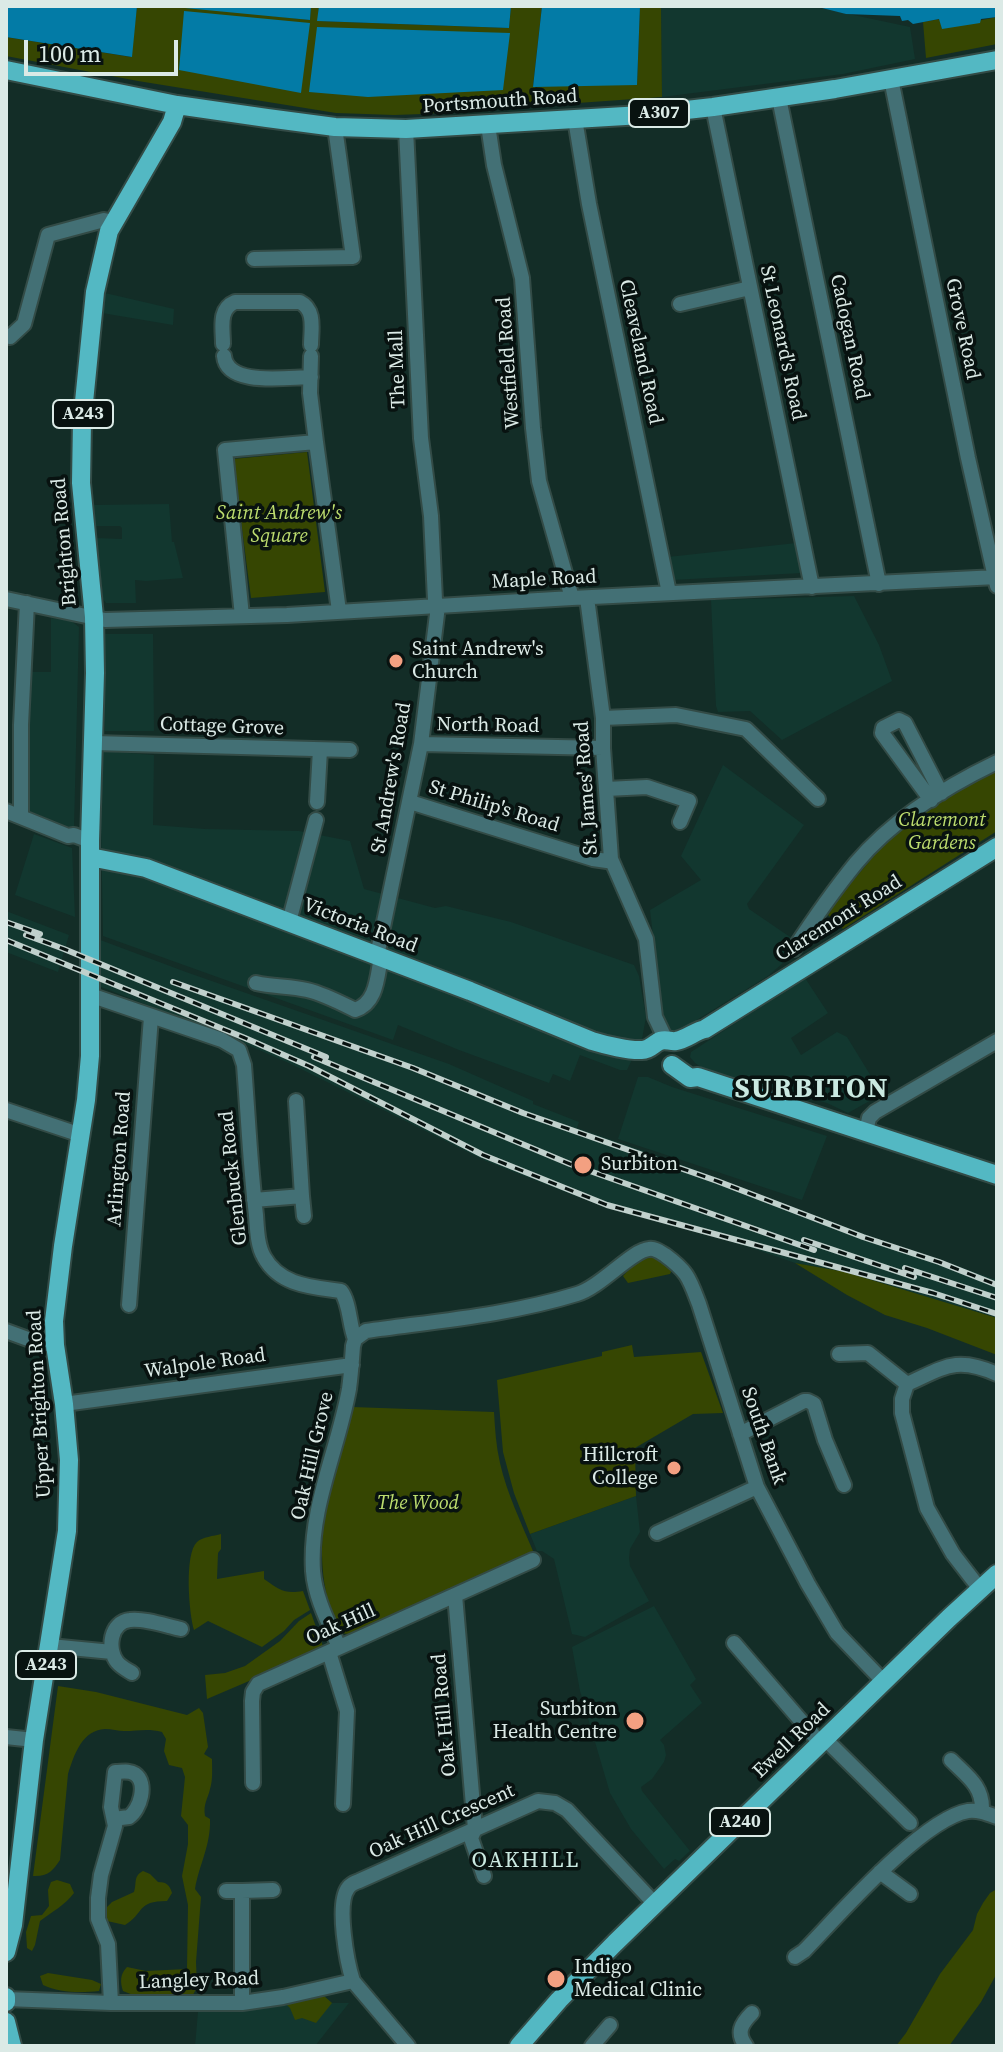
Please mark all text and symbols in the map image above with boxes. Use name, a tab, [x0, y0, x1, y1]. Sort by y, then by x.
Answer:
scale bar	[28, 24, 182, 74]
text: 100 m	[38, 37, 101, 70]
street label: Portsmouth Road	[422, 85, 578, 119]
road number: A307	[629, 99, 689, 127]
street label: St Leonard's Road	[754, 264, 810, 422]
street label: Cadogan Road	[824, 272, 874, 402]
street label: Grove Road	[940, 276, 984, 382]
street label: Cleaveland Road	[613, 277, 667, 427]
street label: Westfield Road	[492, 296, 526, 430]
street label: The Mall	[385, 329, 411, 409]
road number: A243	[53, 400, 113, 428]
street label: Brighton Road	[47, 477, 83, 607]
park label: Saint Andrew's Square	[216, 502, 342, 549]
street label: Maple Road	[491, 565, 597, 595]
place label: Saint Andrew's Church	[412, 638, 544, 685]
marker: Saint Andrew's Church	[387, 652, 405, 670]
street label: St Andrew's Road	[367, 700, 417, 856]
street label: Cottage Grove	[159, 713, 285, 741]
street label: North Road	[436, 713, 540, 739]
street label: St. James' Road	[570, 720, 604, 856]
street label: St Philip's Road	[426, 776, 562, 838]
park label: Claremont Gardens	[898, 809, 986, 856]
street label: Claremont Road	[771, 871, 907, 967]
street label: Victoria Road	[299, 893, 421, 959]
district label: SURBITON	[734, 1073, 890, 1107]
street label: Arlington Road	[103, 1091, 137, 1227]
street label: Glenbuck Road	[215, 1110, 253, 1246]
place label: Surbiton	[601, 1153, 678, 1177]
marker: Surbiton	[572, 1154, 594, 1176]
street label: Upper Brighton Road	[23, 1309, 57, 1499]
street label: Walpole Road	[143, 1344, 267, 1384]
street label: South Bank	[735, 1384, 791, 1488]
street label: Oak Hill Grove	[287, 1389, 339, 1523]
place label: Hillcroft College	[582, 1444, 658, 1491]
marker: Hillcroft College	[665, 1459, 683, 1477]
park label: The Wood	[377, 1492, 459, 1516]
street label: Oak Hill	[303, 1599, 379, 1651]
road number: A243	[16, 1651, 76, 1679]
street label: Oak Hill Road	[428, 1652, 462, 1778]
place label: Surbiton Health Centre	[493, 1698, 617, 1745]
street label: Ewell Road	[748, 1698, 836, 1784]
marker: Surbiton Health Centre	[624, 1710, 646, 1732]
street label: Oak Hill Crescent	[366, 1779, 518, 1865]
road number: A240	[710, 1808, 770, 1836]
district label: OAKHILL	[471, 1848, 581, 1874]
place label: Indigo Medical Clinic	[574, 1956, 702, 2003]
street label: Langley Road	[138, 1967, 260, 1995]
marker: Indigo Medical Clinic	[545, 1968, 567, 1990]

